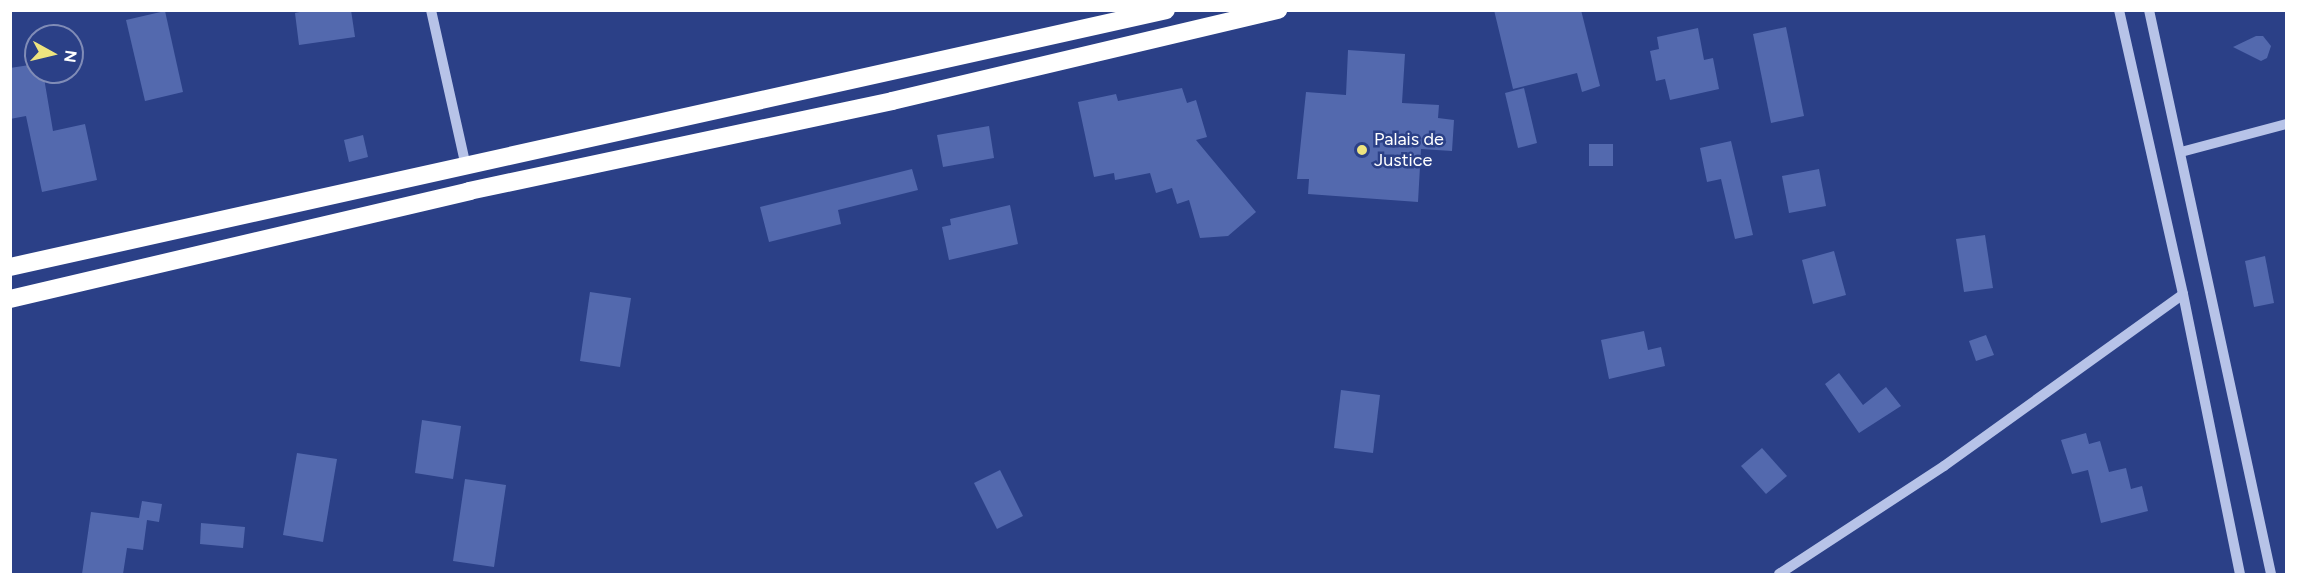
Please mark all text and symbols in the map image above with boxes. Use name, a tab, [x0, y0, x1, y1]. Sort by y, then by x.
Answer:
north arrow	[24, 24, 84, 84]
text: N	[60, 49, 81, 64]
place label: Palais de Justice	[1374, 129, 1444, 172]
marker: Palais de Justice	[1355, 143, 1369, 157]

